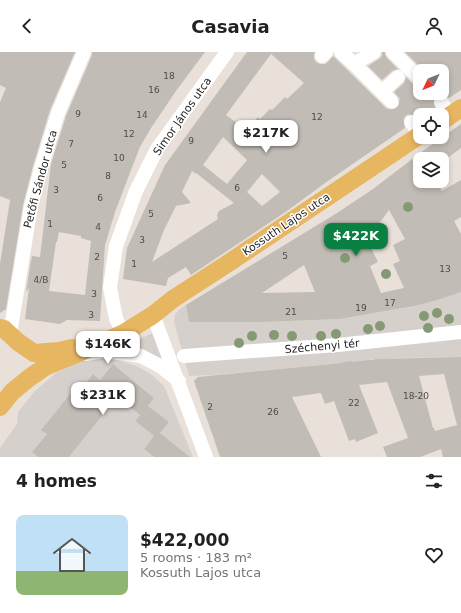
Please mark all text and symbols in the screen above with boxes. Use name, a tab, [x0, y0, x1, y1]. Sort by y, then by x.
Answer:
icon: back	[16, 15, 38, 37]
icon: person	[423, 15, 445, 37]
text: Casavia	[191, 16, 270, 37]
north arrow	[413, 64, 449, 100]
map controls	[413, 64, 449, 188]
house number: 18	[163, 71, 175, 81]
street label: Simor János utca	[151, 75, 214, 158]
house number: 16	[148, 85, 160, 95]
button: locate	[413, 108, 449, 144]
house number: 9	[75, 109, 81, 119]
house number: 14	[136, 110, 148, 120]
house number: 12	[311, 112, 323, 122]
pin: $217K	[238, 120, 294, 154]
text: $217K	[243, 125, 289, 140]
street label: Petőfi Sándor utca	[21, 129, 60, 230]
house number: 12	[123, 129, 135, 139]
house number: 9	[188, 136, 194, 146]
house number: 7	[68, 139, 74, 149]
button: layers	[413, 152, 449, 188]
house number: 10	[113, 153, 125, 163]
house number: 5	[61, 160, 67, 170]
house number: 8	[105, 171, 111, 181]
house number: 6	[234, 183, 240, 193]
house number: 3	[53, 185, 59, 195]
street label: Kossuth Lajos utca	[240, 190, 332, 258]
house number: 6	[97, 193, 103, 203]
house number: 5	[148, 209, 154, 219]
house number: 1	[47, 219, 53, 229]
house number: 4	[95, 222, 101, 232]
pin: $422K	[328, 223, 384, 257]
text: $422K	[333, 228, 379, 243]
house number: 3	[139, 235, 145, 245]
house number: 5	[282, 251, 288, 261]
house number: 2	[94, 252, 100, 262]
house number: 1	[131, 259, 137, 269]
house number: 13	[439, 264, 451, 274]
house number: 4/B	[34, 275, 48, 285]
house number: 3	[91, 289, 97, 299]
house number: 17	[384, 298, 396, 308]
house number: 19	[355, 303, 367, 313]
house number: 21	[285, 307, 297, 317]
house number: 3	[88, 310, 94, 320]
pin: $146K	[80, 331, 136, 365]
text: $146K	[85, 336, 131, 351]
street label: Széchenyi tér	[284, 337, 360, 356]
pin: $231K	[75, 382, 131, 416]
text: $231K	[80, 387, 126, 402]
house number: 18-20	[403, 391, 429, 401]
house number: 22	[348, 398, 360, 408]
house number: 2	[207, 402, 213, 412]
house number: 26	[267, 407, 279, 417]
icon: filters	[423, 470, 445, 492]
text: 4 homes	[16, 471, 97, 491]
text: $422,000	[140, 530, 229, 550]
icon: home	[48, 531, 96, 579]
icon: heart	[423, 544, 445, 566]
text: 5 rooms · 183 m²	[140, 550, 252, 565]
text: Kossuth Lajos utca	[140, 565, 261, 580]

